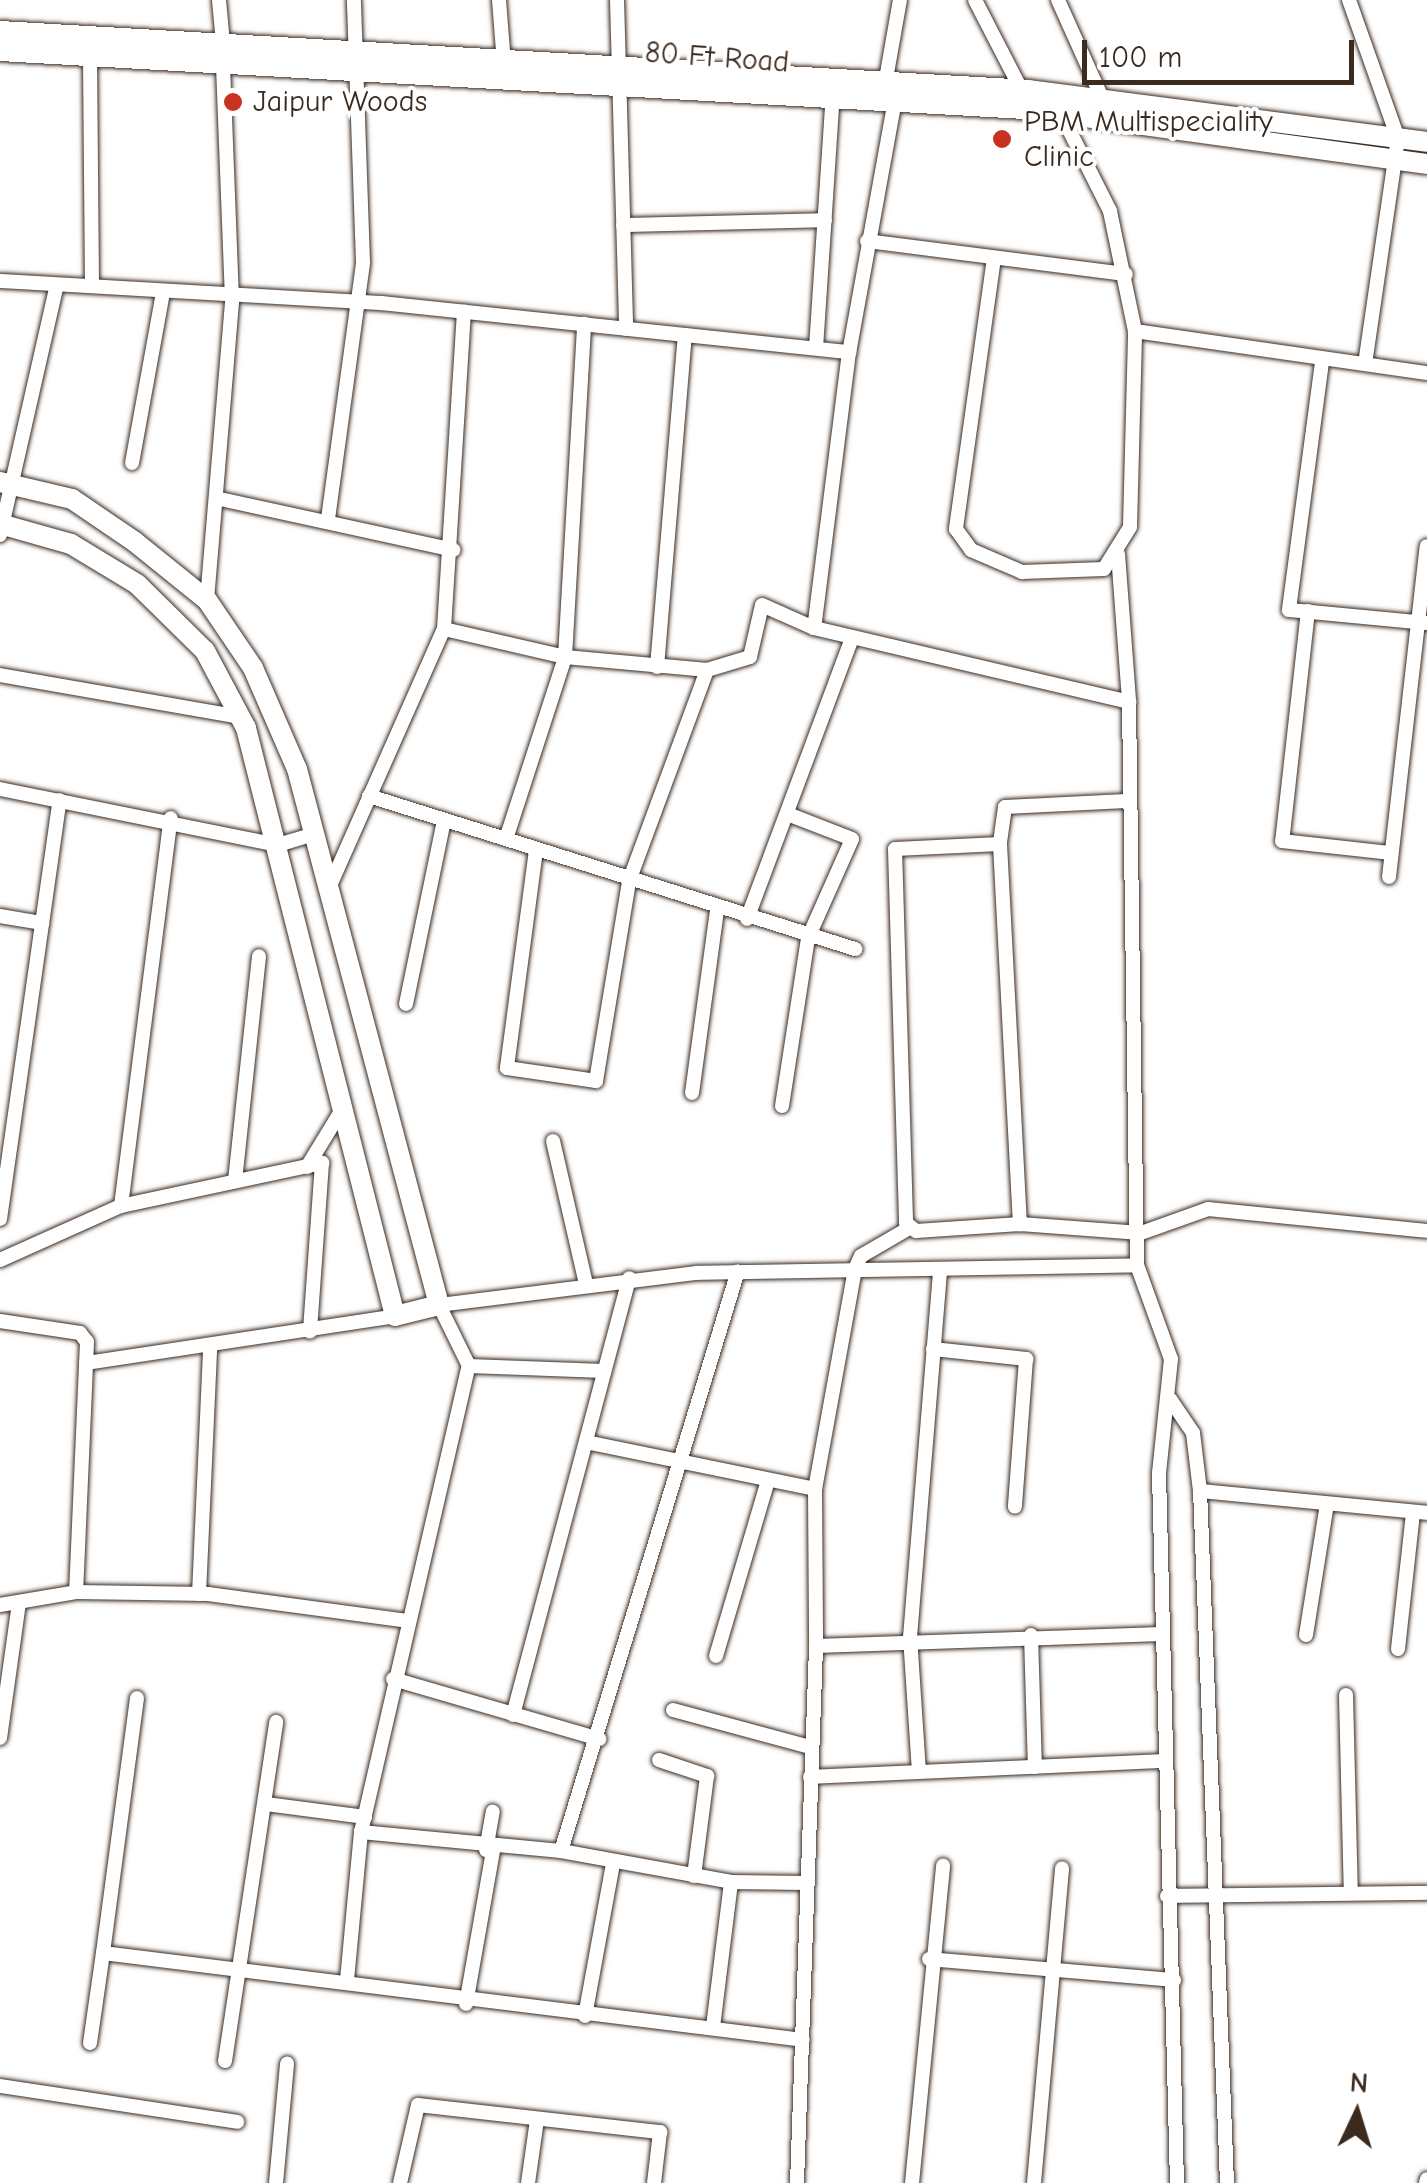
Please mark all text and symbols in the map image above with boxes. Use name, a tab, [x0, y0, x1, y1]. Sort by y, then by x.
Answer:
scale bar	[1087, 20, 1360, 82]
street label: 80 Ft Road	[644, 35, 790, 81]
text: 100 m	[1099, 40, 1182, 75]
place label: Jaipur Woods	[253, 84, 427, 120]
marker: Jaipur Woods	[222, 91, 244, 113]
place label: PBM Multispeciality Clinic	[1024, 104, 1273, 174]
marker: PBM Multispeciality Clinic	[989, 126, 1015, 152]
north arrow	[1307, 2063, 1407, 2163]
text: N	[1349, 2066, 1369, 2100]

